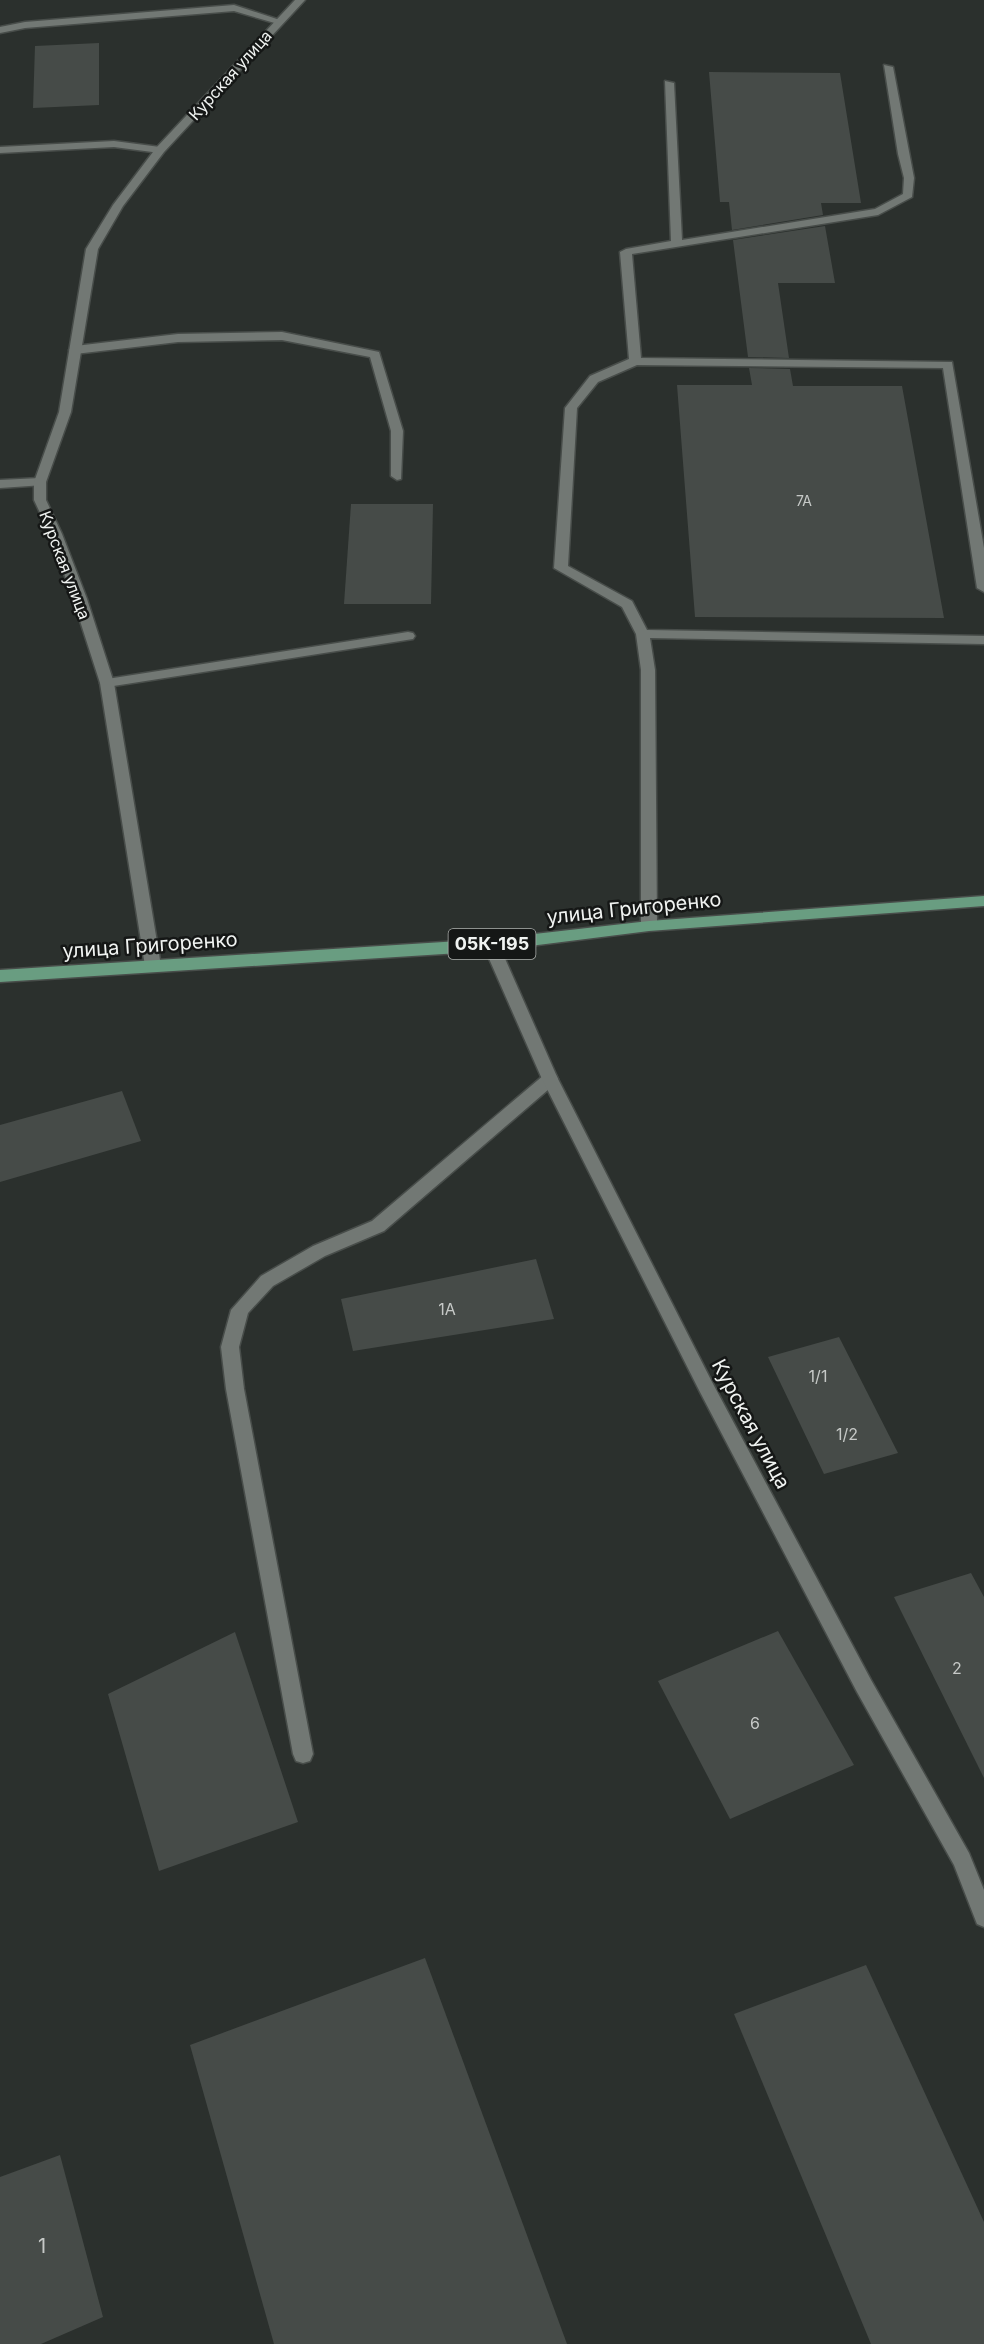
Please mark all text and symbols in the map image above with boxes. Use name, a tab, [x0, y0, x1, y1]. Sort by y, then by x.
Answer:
street label: Курская улица	[184, 26, 276, 124]
house number: 7А	[796, 492, 812, 509]
street label: Курская улица	[35, 508, 95, 622]
street label: улица Григоренко	[545, 887, 723, 929]
street label: улица Григоренко	[62, 927, 238, 963]
road number: 05К-195	[448, 929, 536, 959]
house number: 1А	[438, 1299, 456, 1319]
street label: Курская улица	[707, 1355, 795, 1493]
house number: 1/1	[809, 1366, 827, 1386]
house number: 1/2	[836, 1424, 858, 1444]
house number: 2	[952, 1658, 962, 1678]
house number: 6	[750, 1713, 760, 1733]
house number: 1	[38, 2234, 46, 2258]

